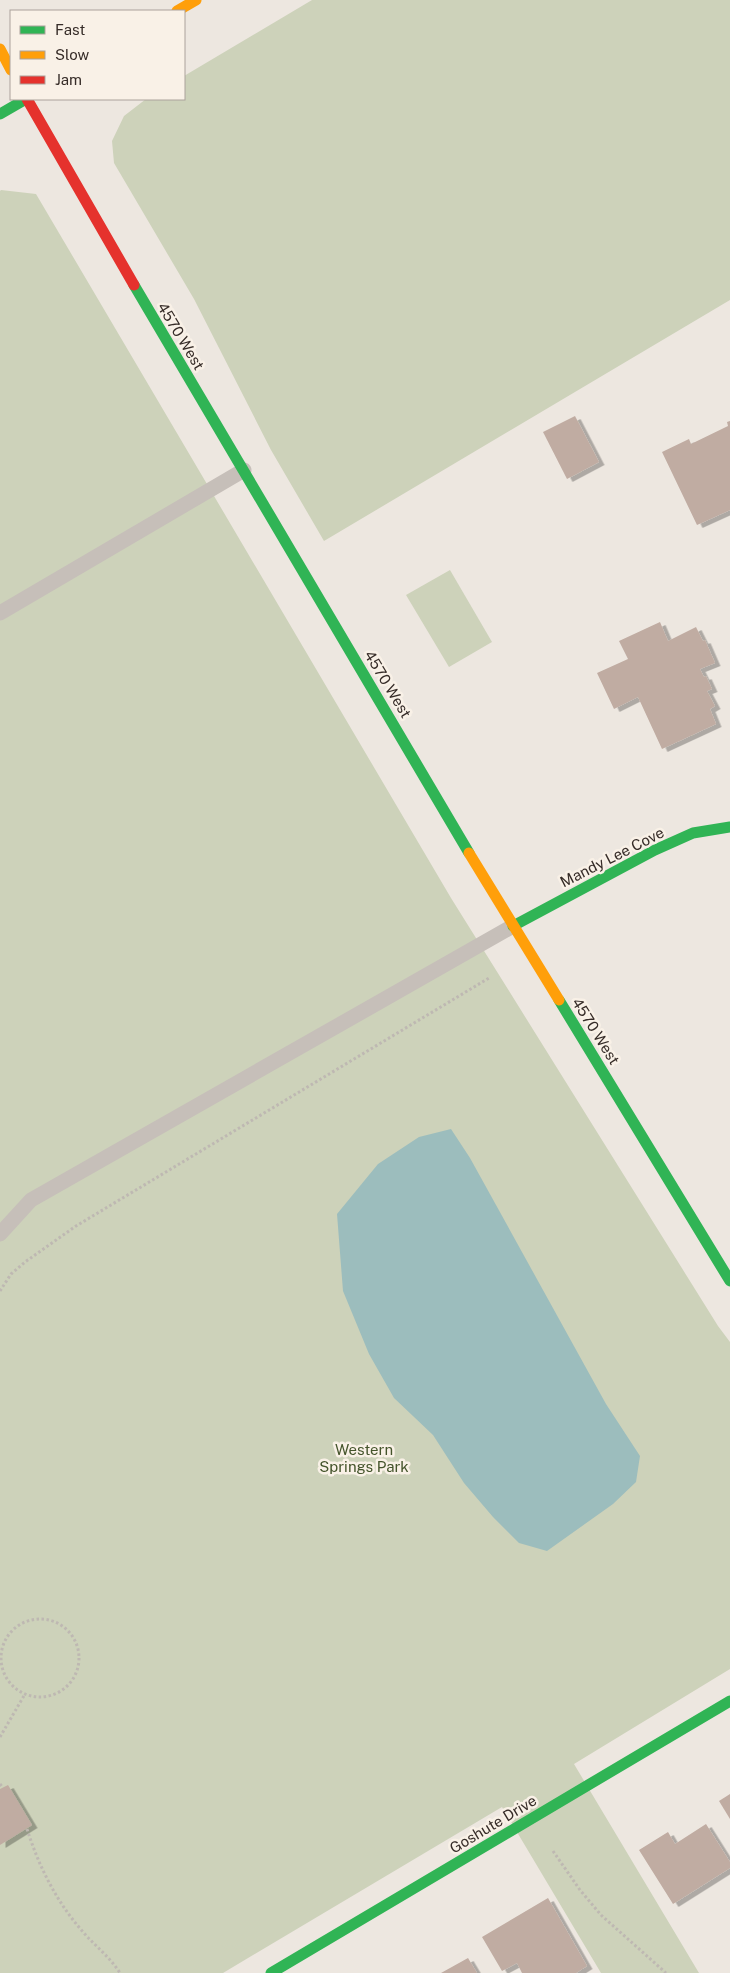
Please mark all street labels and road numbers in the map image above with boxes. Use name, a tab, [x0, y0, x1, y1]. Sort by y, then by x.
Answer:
street label: 4570 West	[154, 299, 208, 373]
street label: 4570 West	[361, 647, 415, 721]
street label: Mandy Lee Cove	[557, 823, 667, 891]
street label: 4570 West	[569, 995, 623, 1068]
street label: Goshute Drive	[447, 1791, 539, 1857]

